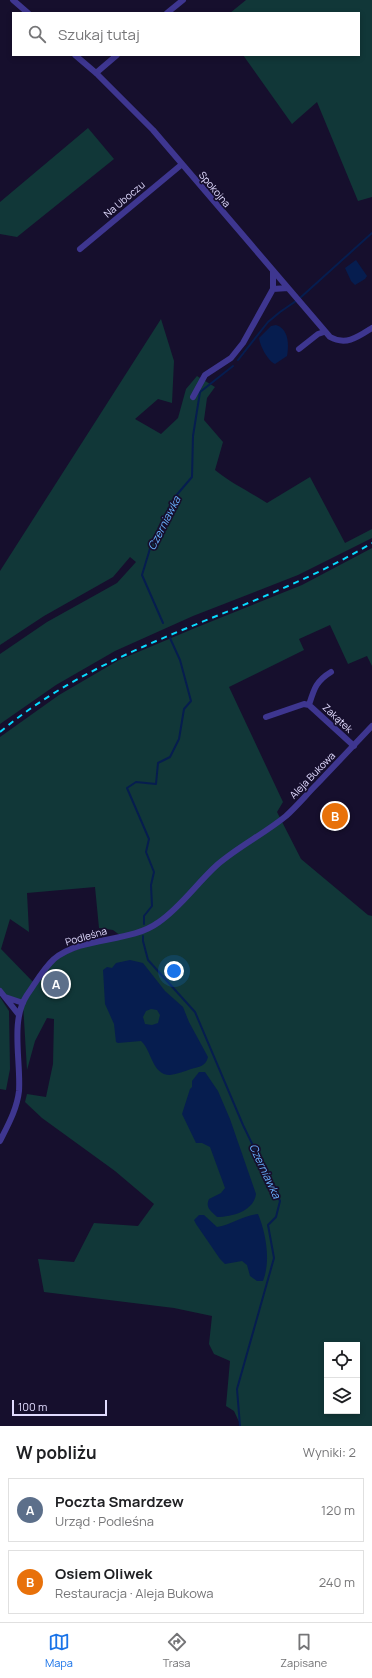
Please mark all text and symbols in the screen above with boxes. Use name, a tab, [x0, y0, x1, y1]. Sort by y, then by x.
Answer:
search box	[12, 12, 360, 56]
icon: search	[26, 23, 48, 45]
text: Szukaj tutaj	[58, 24, 140, 45]
street label: Spokojna	[196, 168, 234, 210]
street label: Na Uboczu	[100, 178, 148, 220]
water label: Czerniawka	[144, 492, 184, 552]
street label: Zakątek	[320, 700, 357, 736]
street label: Aleja Bukowa	[286, 749, 338, 801]
pin: B	[322, 801, 348, 831]
street label: Podleśna	[64, 923, 108, 949]
your location	[164, 961, 184, 981]
pin: A	[43, 969, 69, 999]
water label: Czerniawka	[246, 1141, 285, 1201]
map controls	[324, 1342, 360, 1414]
button: locate	[324, 1342, 360, 1378]
button: layers	[324, 1378, 360, 1414]
scale bar	[12, 1398, 107, 1417]
text: 100 m	[18, 1399, 47, 1414]
text: W pobliżu	[16, 1441, 97, 1464]
text: Wyniki: 2	[303, 1443, 356, 1461]
text: Poczta Smardzew	[55, 1491, 184, 1512]
text: A	[26, 1501, 34, 1519]
text: 120 m	[321, 1501, 355, 1519]
text: Urząd · Podleśna	[55, 1512, 154, 1530]
text: Osiem Oliwek	[55, 1563, 152, 1584]
text: B	[26, 1573, 34, 1591]
text: 240 m	[319, 1573, 355, 1591]
text: Restauracja · Aleja Bukowa	[55, 1584, 213, 1602]
tab: Mapa	[45, 1631, 73, 1670]
tab: Trasa	[163, 1631, 190, 1670]
tab: Zapisane	[280, 1631, 327, 1670]

